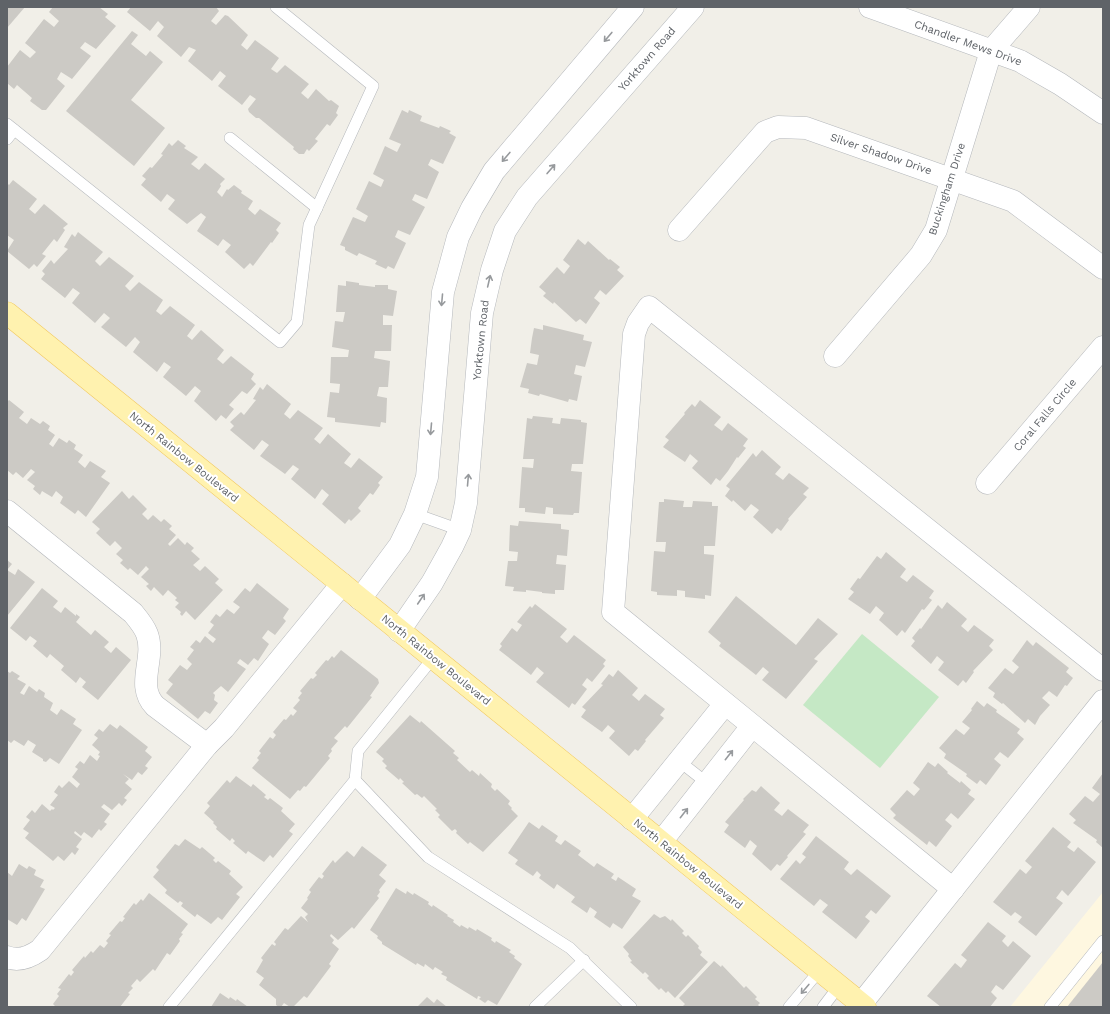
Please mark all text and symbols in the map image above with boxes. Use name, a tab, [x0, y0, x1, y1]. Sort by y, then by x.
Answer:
street label: Chandler Mews Drive	[912, 17, 1024, 69]
street label: Yorktown Road	[616, 24, 678, 94]
one-way arrow	[603, 31, 612, 42]
street label: Silver Shadow Drive	[828, 131, 934, 177]
street label: Buckingham Drive	[926, 141, 968, 237]
one-way arrow	[501, 152, 510, 163]
one-way arrow	[547, 164, 556, 174]
one-way arrow	[486, 275, 494, 288]
one-way arrow	[438, 293, 446, 306]
street label: Yorktown Road	[470, 299, 492, 381]
street label: Coral Falls Circle	[1011, 376, 1079, 454]
street label: North Rainbow Boulevard	[127, 409, 241, 505]
one-way arrow	[428, 422, 435, 435]
one-way arrow	[464, 474, 472, 487]
one-way arrow	[417, 593, 425, 604]
street label: North Rainbow Boulevard	[379, 612, 493, 708]
one-way arrow	[725, 749, 734, 760]
one-way arrow	[679, 807, 688, 818]
street label: North Rainbow Boulevard	[631, 816, 745, 912]
one-way arrow	[800, 983, 809, 994]

